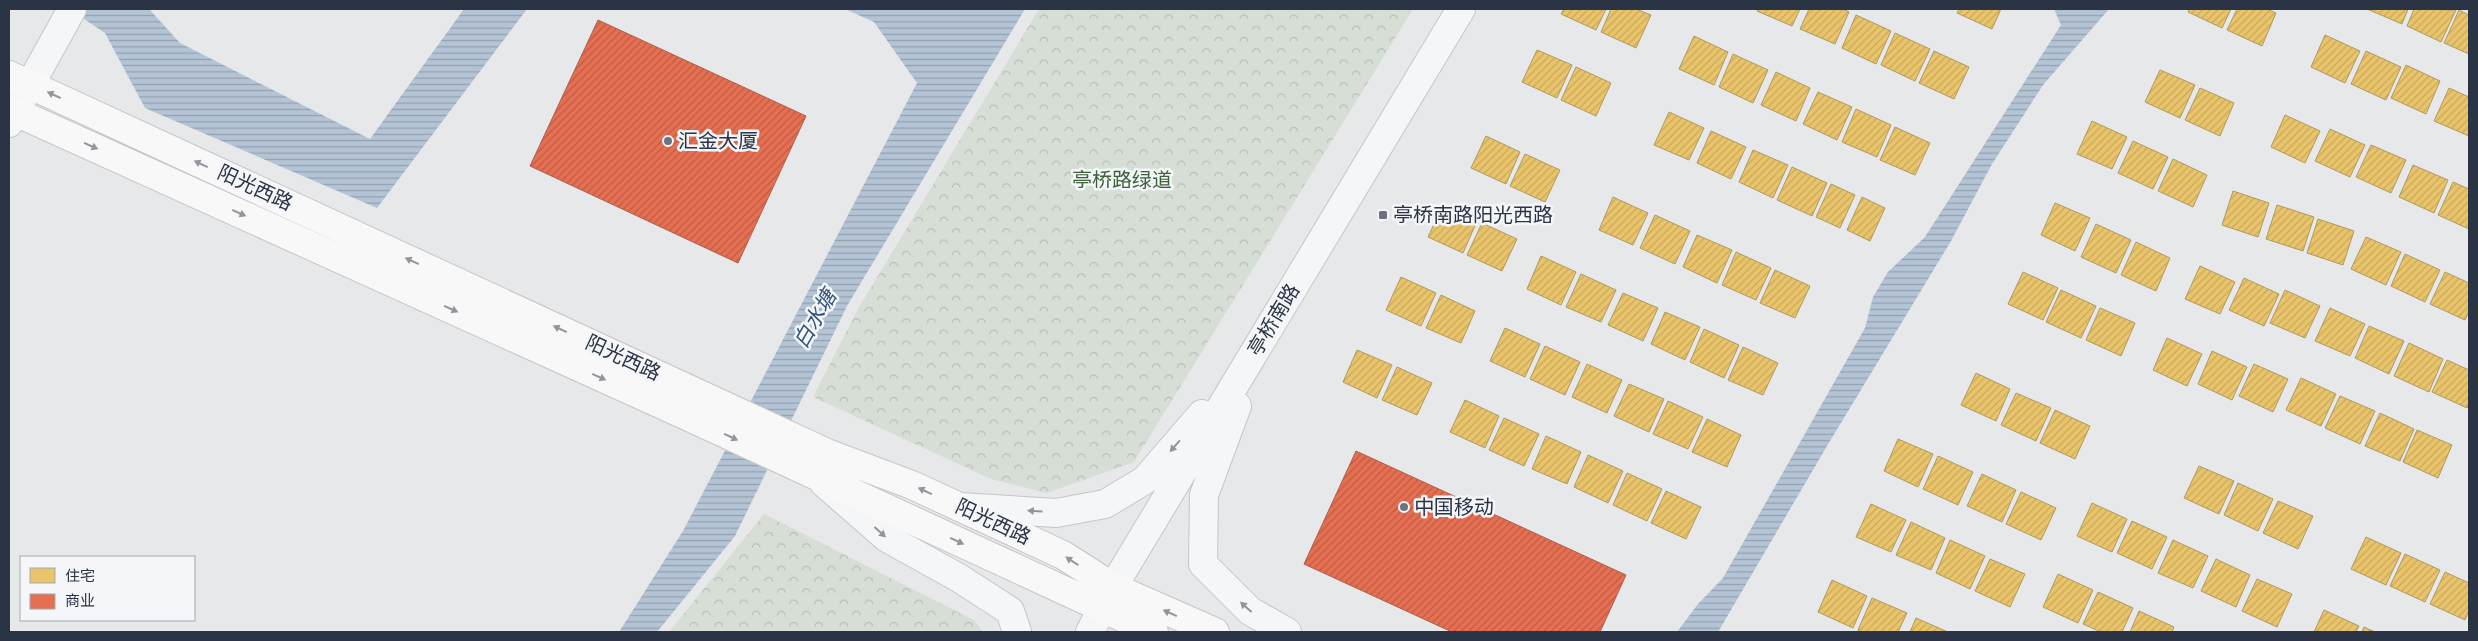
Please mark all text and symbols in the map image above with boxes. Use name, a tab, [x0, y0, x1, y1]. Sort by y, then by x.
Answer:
one-way arrow	[47, 91, 61, 99]
place label: 汇金大厦	[678, 127, 758, 156]
marker: 汇金大厦	[662, 135, 674, 147]
one-way arrow	[84, 143, 98, 151]
street label: 阳光西路	[213, 158, 297, 218]
one-way arrow	[194, 159, 208, 167]
park label: 亭桥路绿道	[1072, 166, 1172, 195]
place label: 亭桥南路阳光西路	[1393, 201, 1553, 230]
marker: 亭桥南路阳光西路	[1377, 209, 1389, 221]
one-way arrow	[232, 210, 246, 218]
one-way arrow	[405, 257, 419, 265]
street label: 亭桥南路	[1241, 278, 1307, 362]
water label: 白水塘	[786, 282, 845, 354]
one-way arrow	[444, 306, 458, 314]
one-way arrow	[553, 325, 567, 333]
street label: 阳光西路	[581, 328, 665, 388]
one-way arrow	[592, 373, 606, 381]
one-way arrow	[724, 433, 738, 441]
one-way arrow	[1169, 439, 1180, 452]
one-way arrow	[918, 486, 932, 494]
street label: 阳光西路	[951, 492, 1035, 552]
place label: 中国移动	[1414, 493, 1494, 522]
marker: 中国移动	[1398, 501, 1410, 513]
one-way arrow	[1027, 507, 1043, 515]
one-way arrow	[873, 526, 885, 538]
one-way arrow	[950, 537, 964, 545]
legend	[20, 556, 195, 621]
one-way arrow	[1065, 556, 1079, 566]
text: 住宅	[65, 565, 95, 587]
text: 商业	[65, 590, 95, 612]
one-way arrow	[1241, 601, 1253, 613]
one-way arrow	[1163, 608, 1177, 616]

